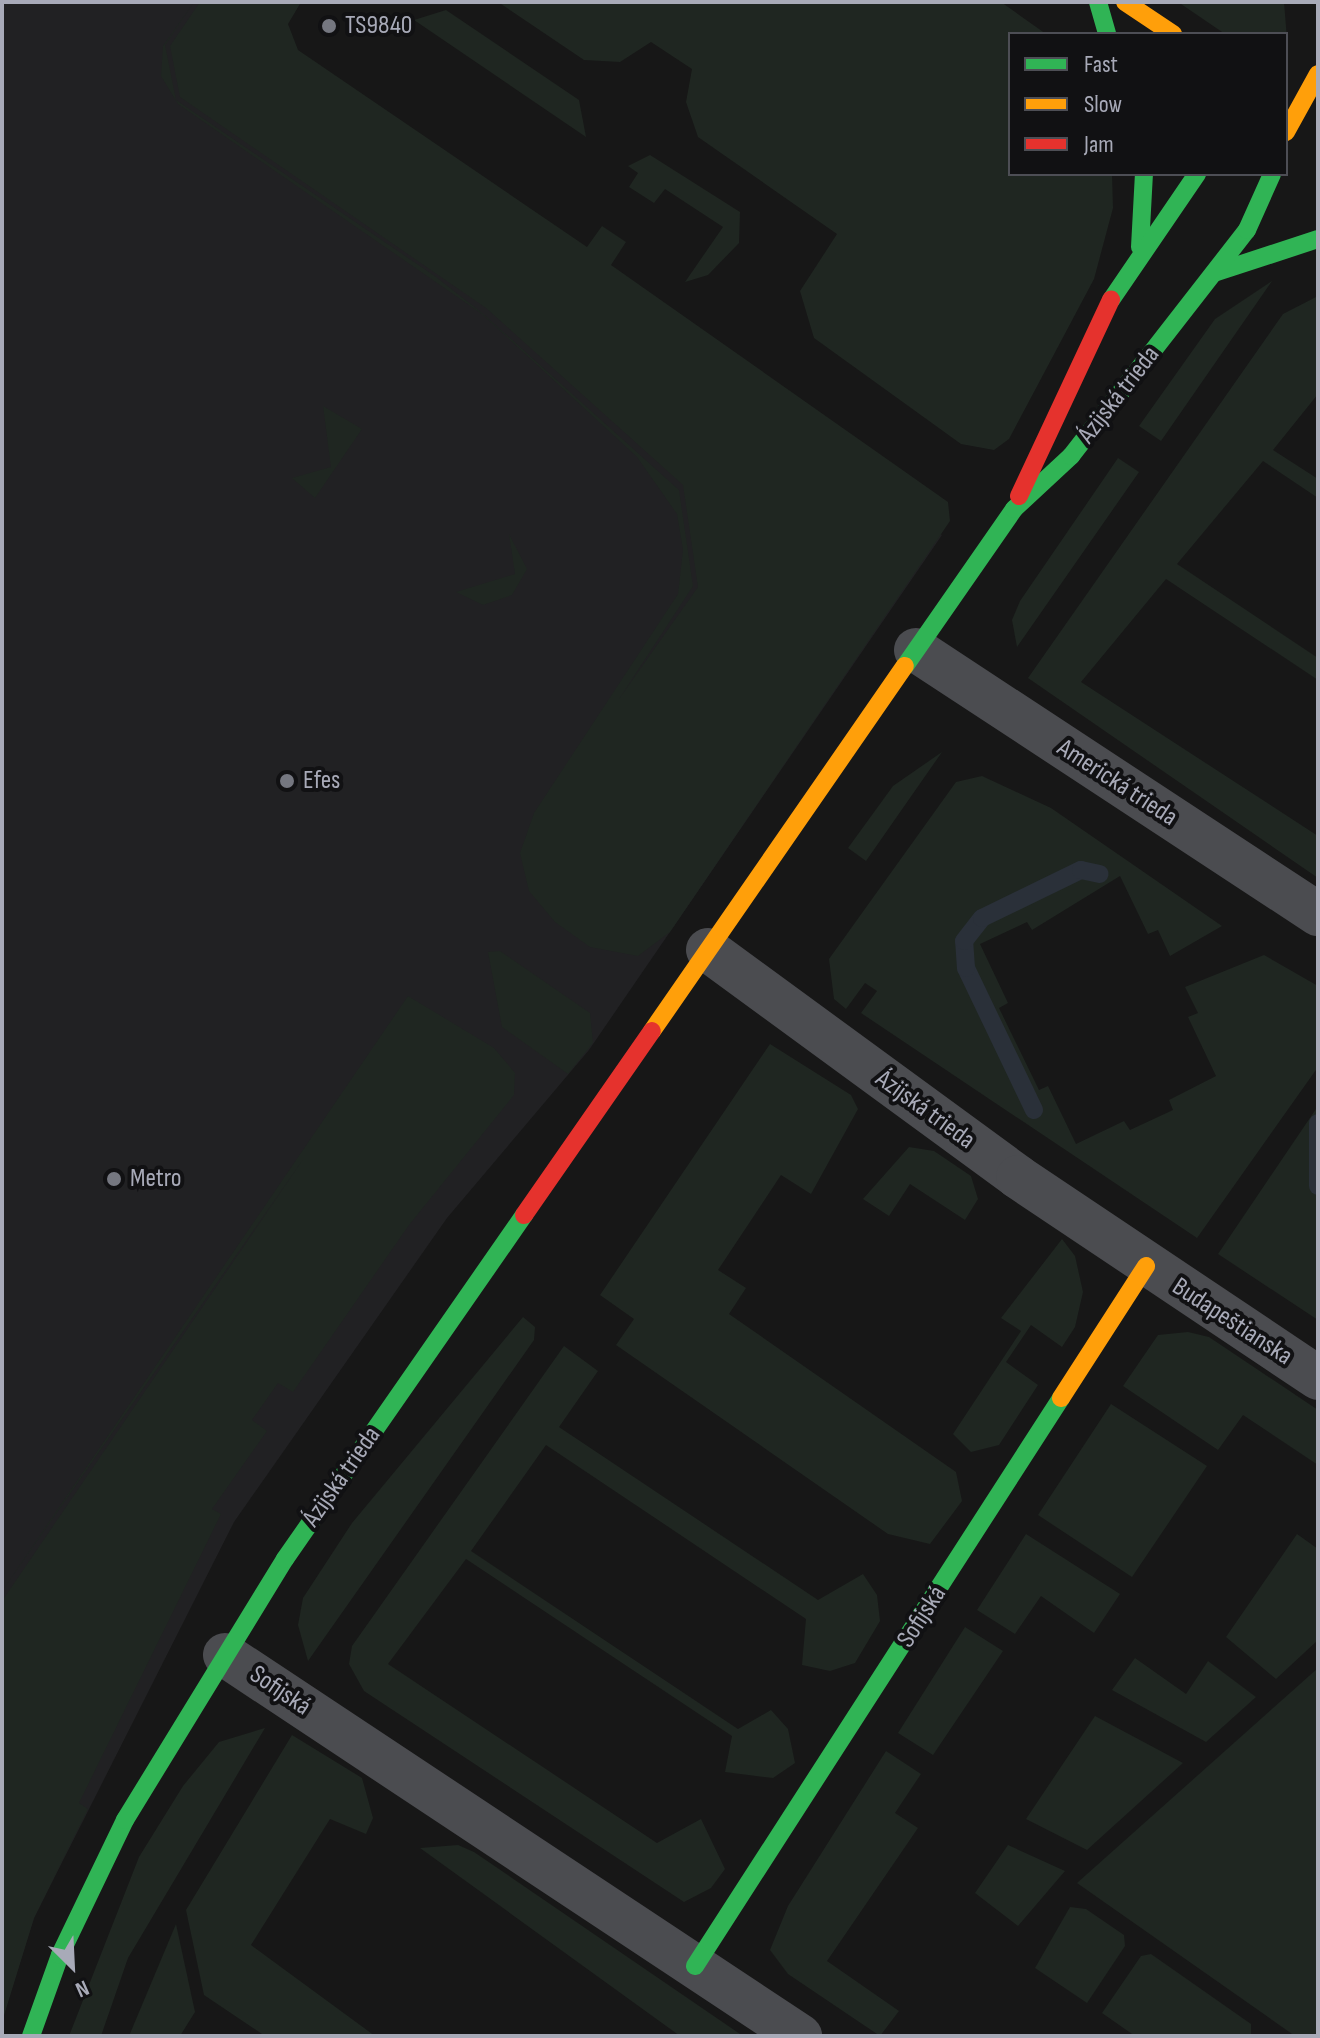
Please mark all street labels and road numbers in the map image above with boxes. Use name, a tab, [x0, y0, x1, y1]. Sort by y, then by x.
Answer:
street label: Ázijská trieda	[1071, 340, 1167, 450]
street label: Americká trieda	[1051, 733, 1183, 833]
street label: Ázijská trieda	[869, 1064, 981, 1156]
street label: Budapeštianska	[1166, 1272, 1298, 1372]
street label: Ázijská trieda	[296, 1421, 388, 1533]
street label: Sofijská	[891, 1580, 953, 1654]
street label: Sofijská	[243, 1659, 317, 1723]

